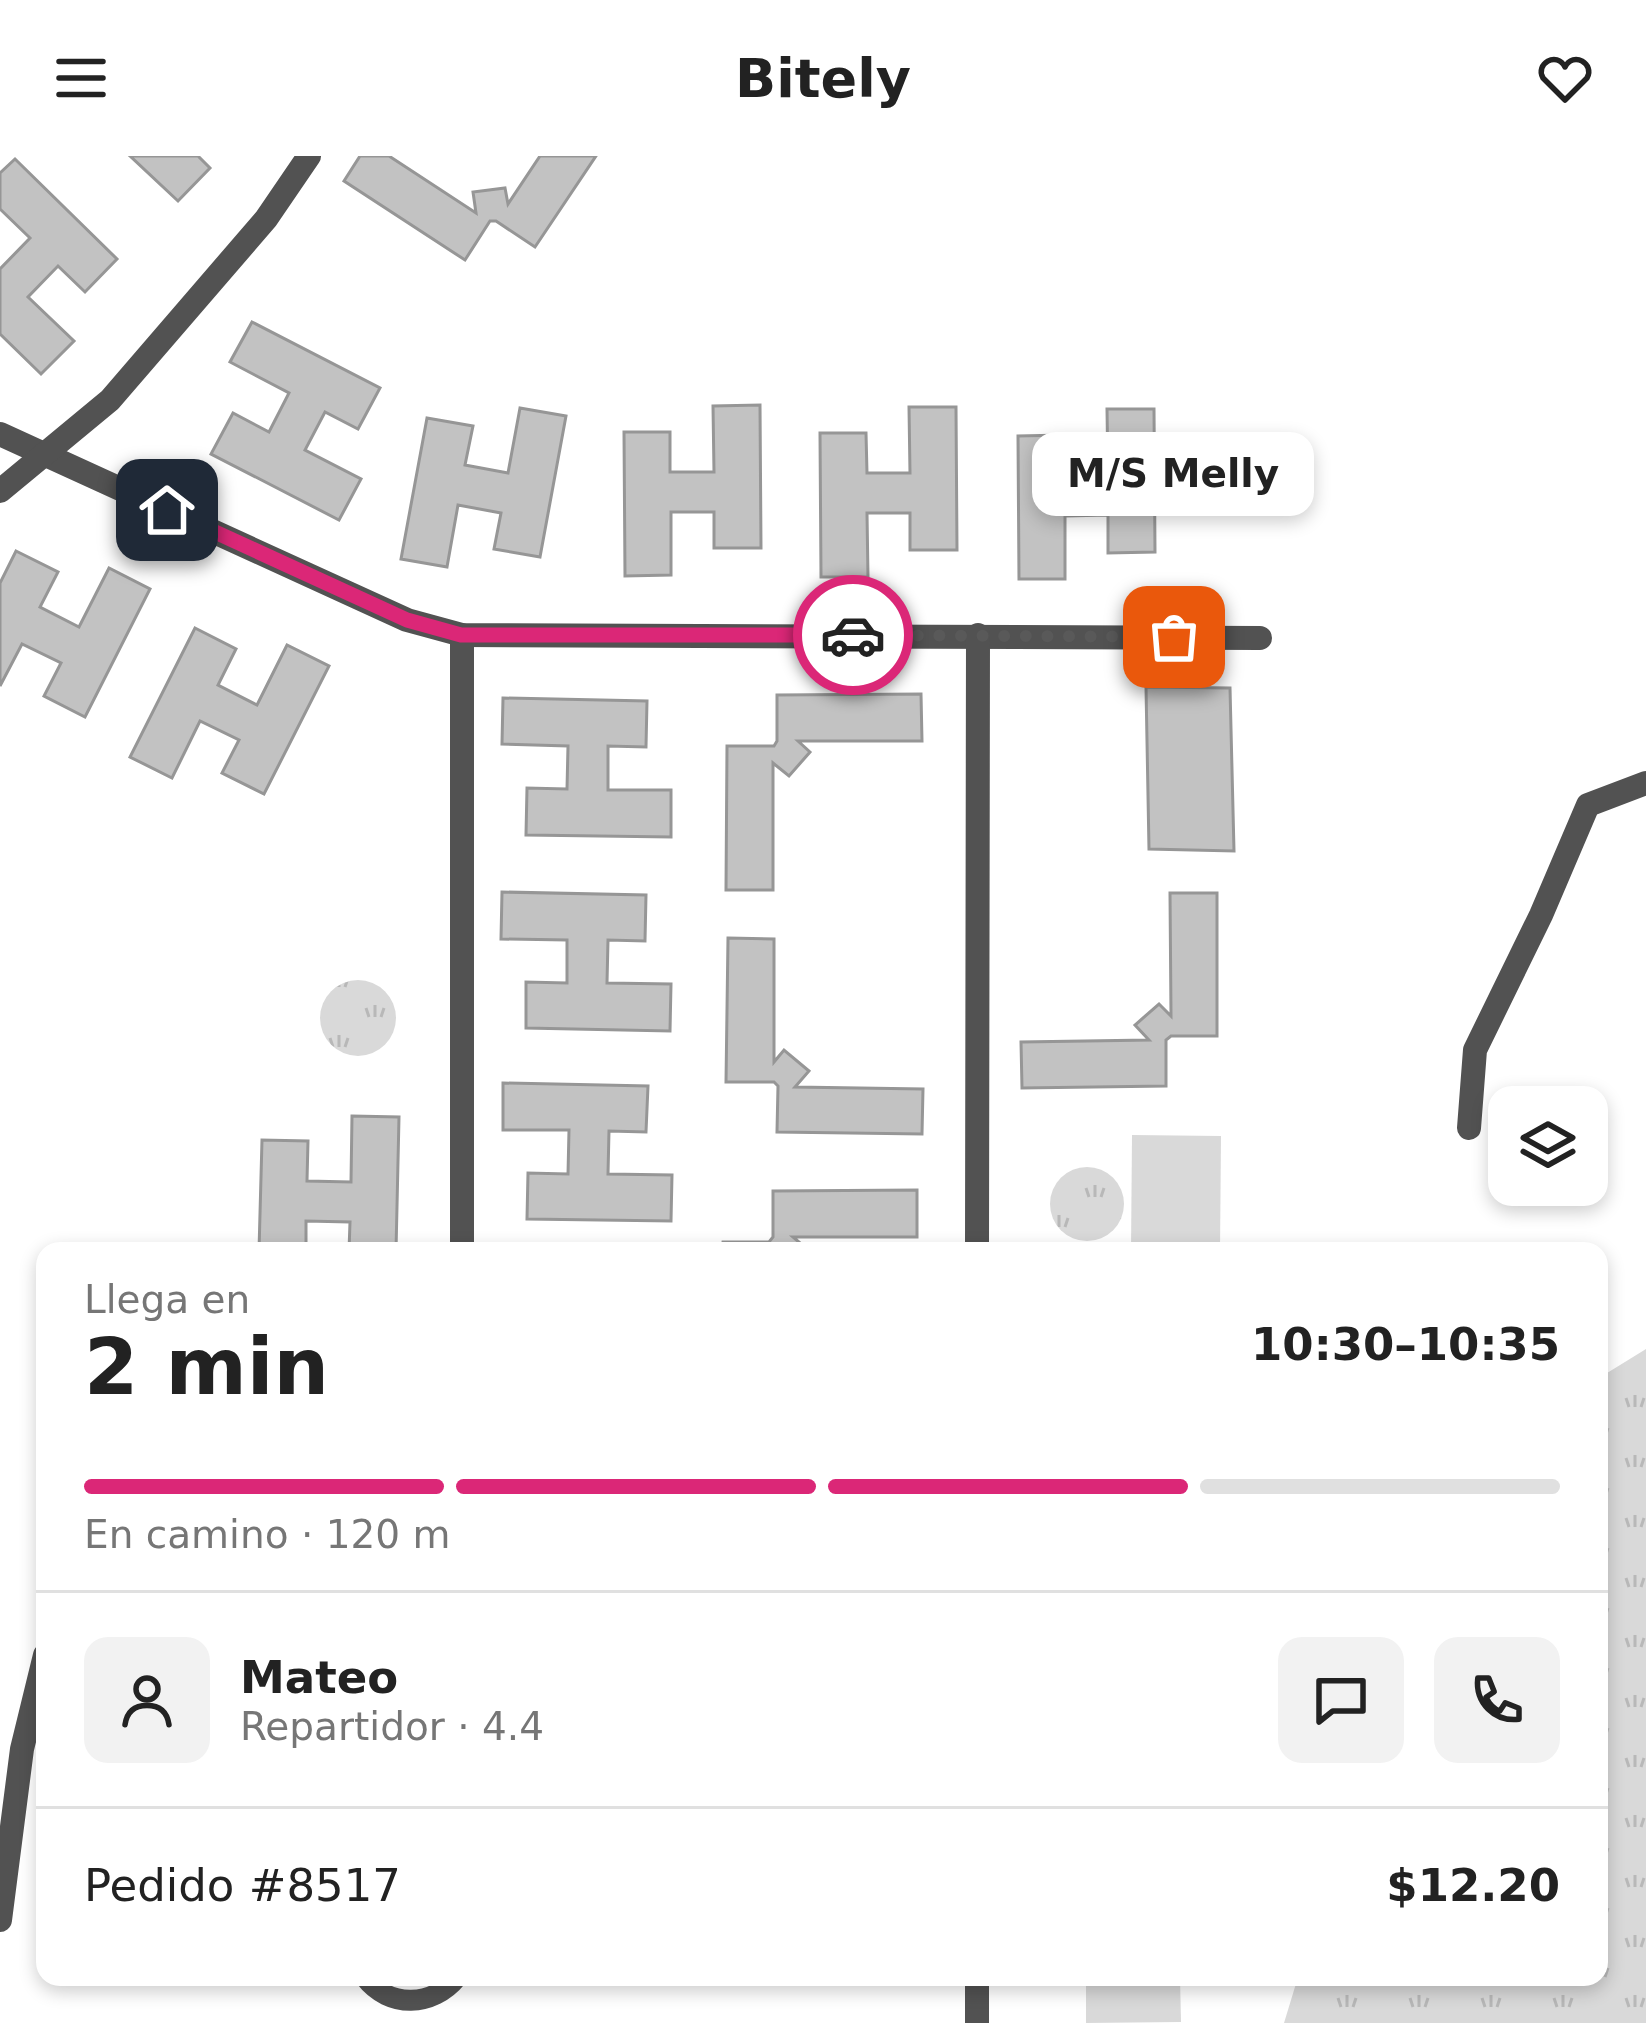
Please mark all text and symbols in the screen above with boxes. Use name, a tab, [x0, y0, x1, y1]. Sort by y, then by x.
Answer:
icon: menu	[48, 45, 114, 111]
icon: heart	[1532, 45, 1598, 111]
text: Bitely	[735, 47, 911, 110]
callout: M/S Melly	[1033, 433, 1315, 517]
text: M/S Melly	[1067, 451, 1279, 496]
pin	[116, 459, 218, 561]
icon: home	[134, 477, 200, 543]
courier	[793, 575, 913, 695]
pin	[1123, 586, 1225, 688]
icon: car	[820, 602, 886, 668]
icon: bag	[1141, 604, 1207, 670]
map controls	[1488, 1086, 1608, 1206]
button: layers	[1488, 1086, 1608, 1206]
text: Llega en	[84, 1277, 250, 1322]
text: 10:30–10:35	[1251, 1318, 1560, 1371]
text: 2 min	[84, 1322, 329, 1412]
text: En camino · 120 m	[84, 1512, 451, 1557]
button: person	[84, 1637, 210, 1763]
button: chat	[1278, 1637, 1404, 1763]
button: phone	[1434, 1637, 1560, 1763]
text: Mateo	[240, 1651, 398, 1704]
text: Repartidor · 4.4	[240, 1704, 544, 1749]
text: Pedido #8517	[84, 1859, 401, 1912]
text: $12.20	[1386, 1859, 1560, 1912]

